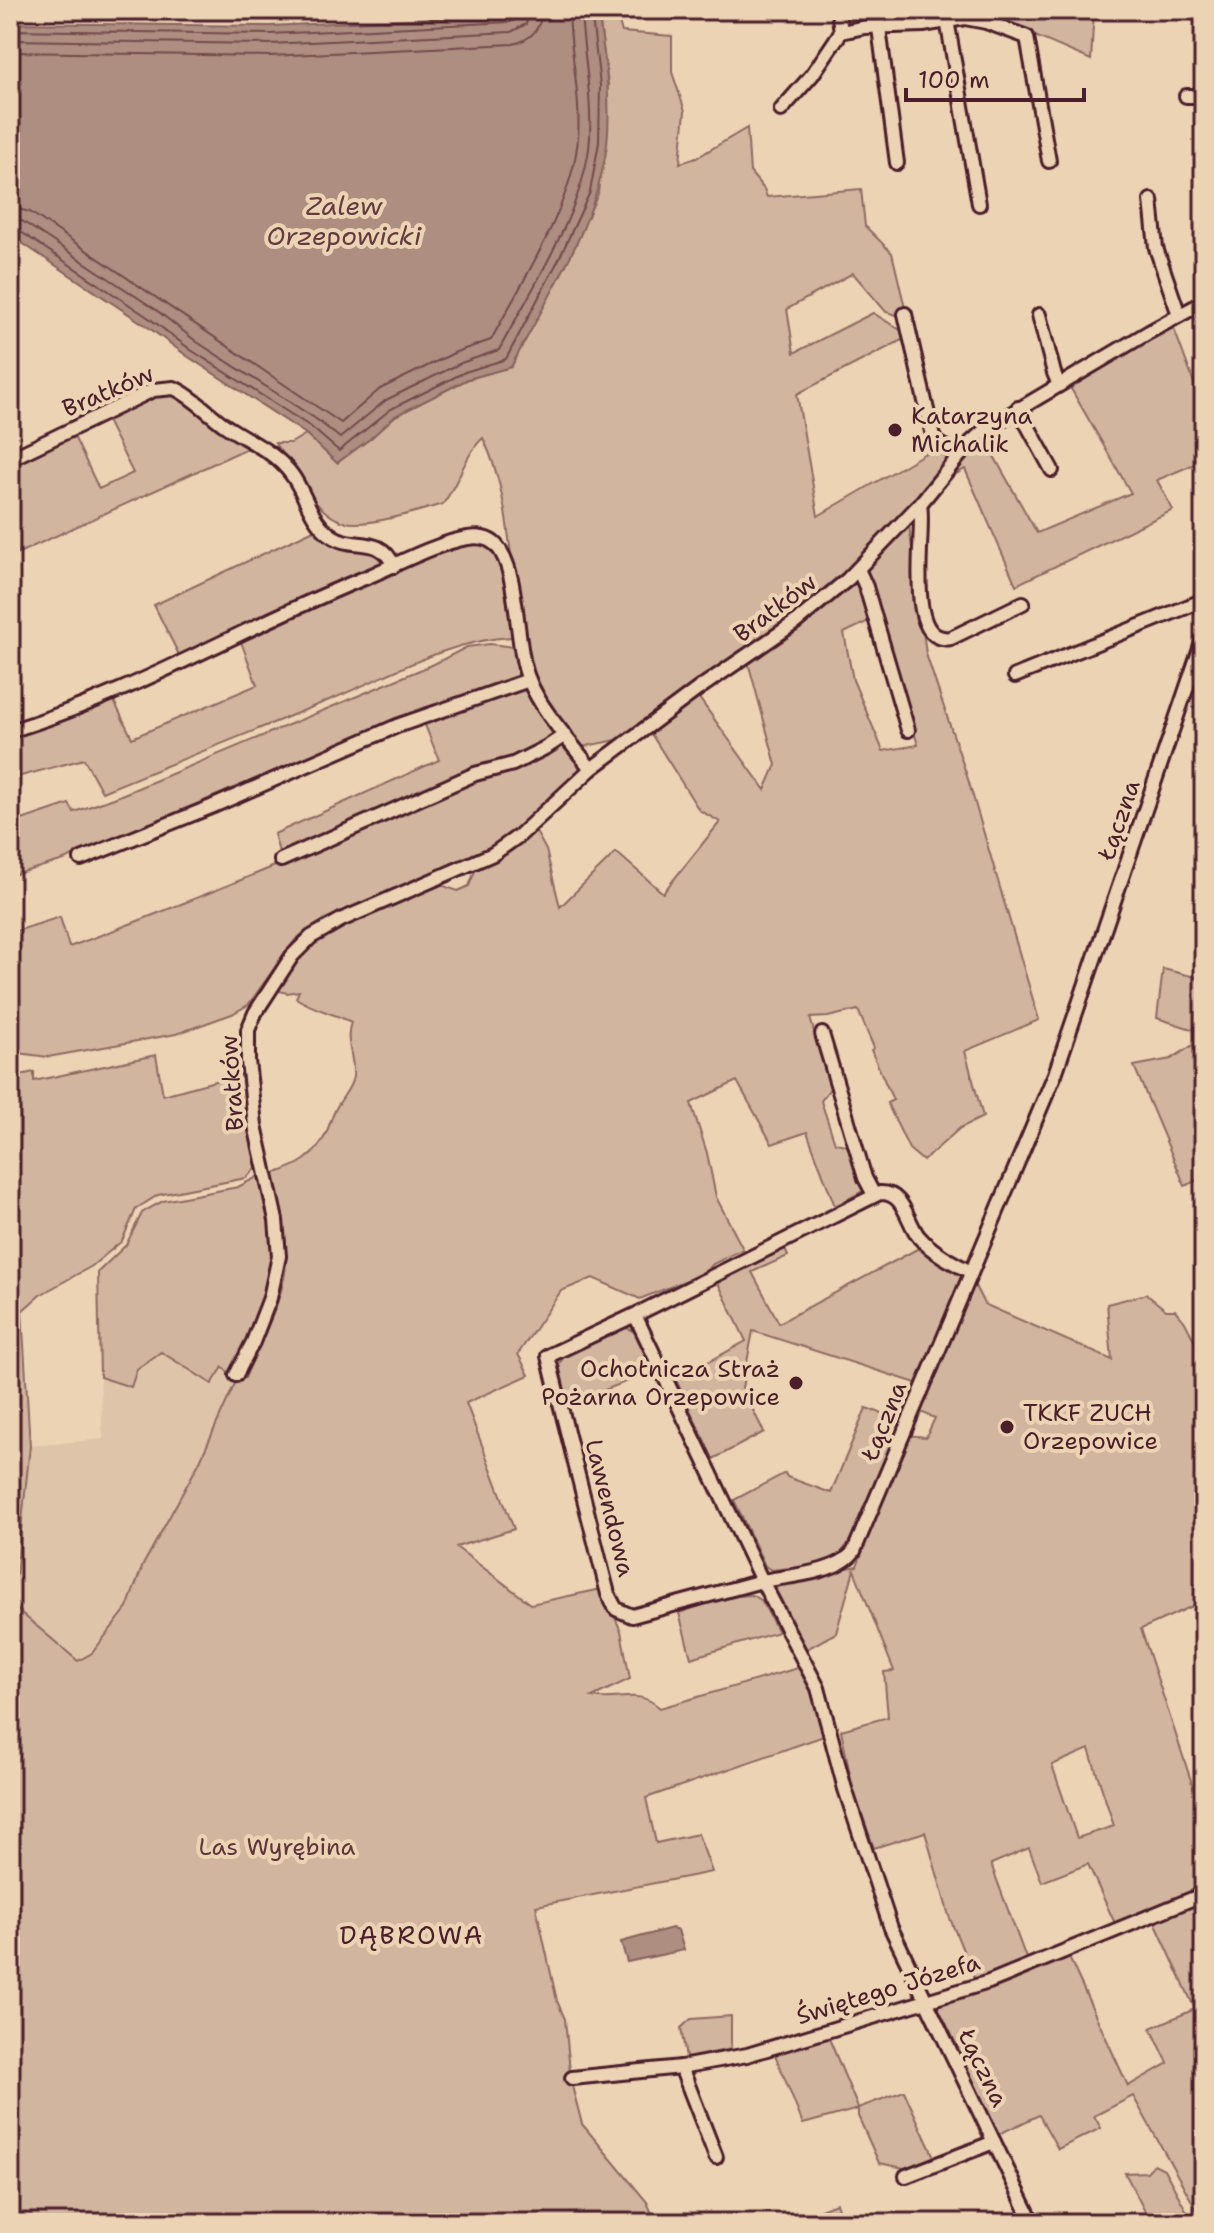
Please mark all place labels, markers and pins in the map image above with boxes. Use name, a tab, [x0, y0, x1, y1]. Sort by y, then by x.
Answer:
place label: Katarzyna Michalik	[911, 400, 1033, 460]
marker: Katarzyna Michalik	[886, 421, 904, 439]
place label: Ochotnicza Straż Pożarna Orzepowice	[541, 1353, 780, 1413]
marker: Ochotnicza Straż Pożarna Orzepowice	[787, 1374, 805, 1392]
place label: TKKF ZUCH Orzepowice	[1023, 1397, 1158, 1457]
marker: TKKF ZUCH Orzepowice	[998, 1418, 1016, 1436]

